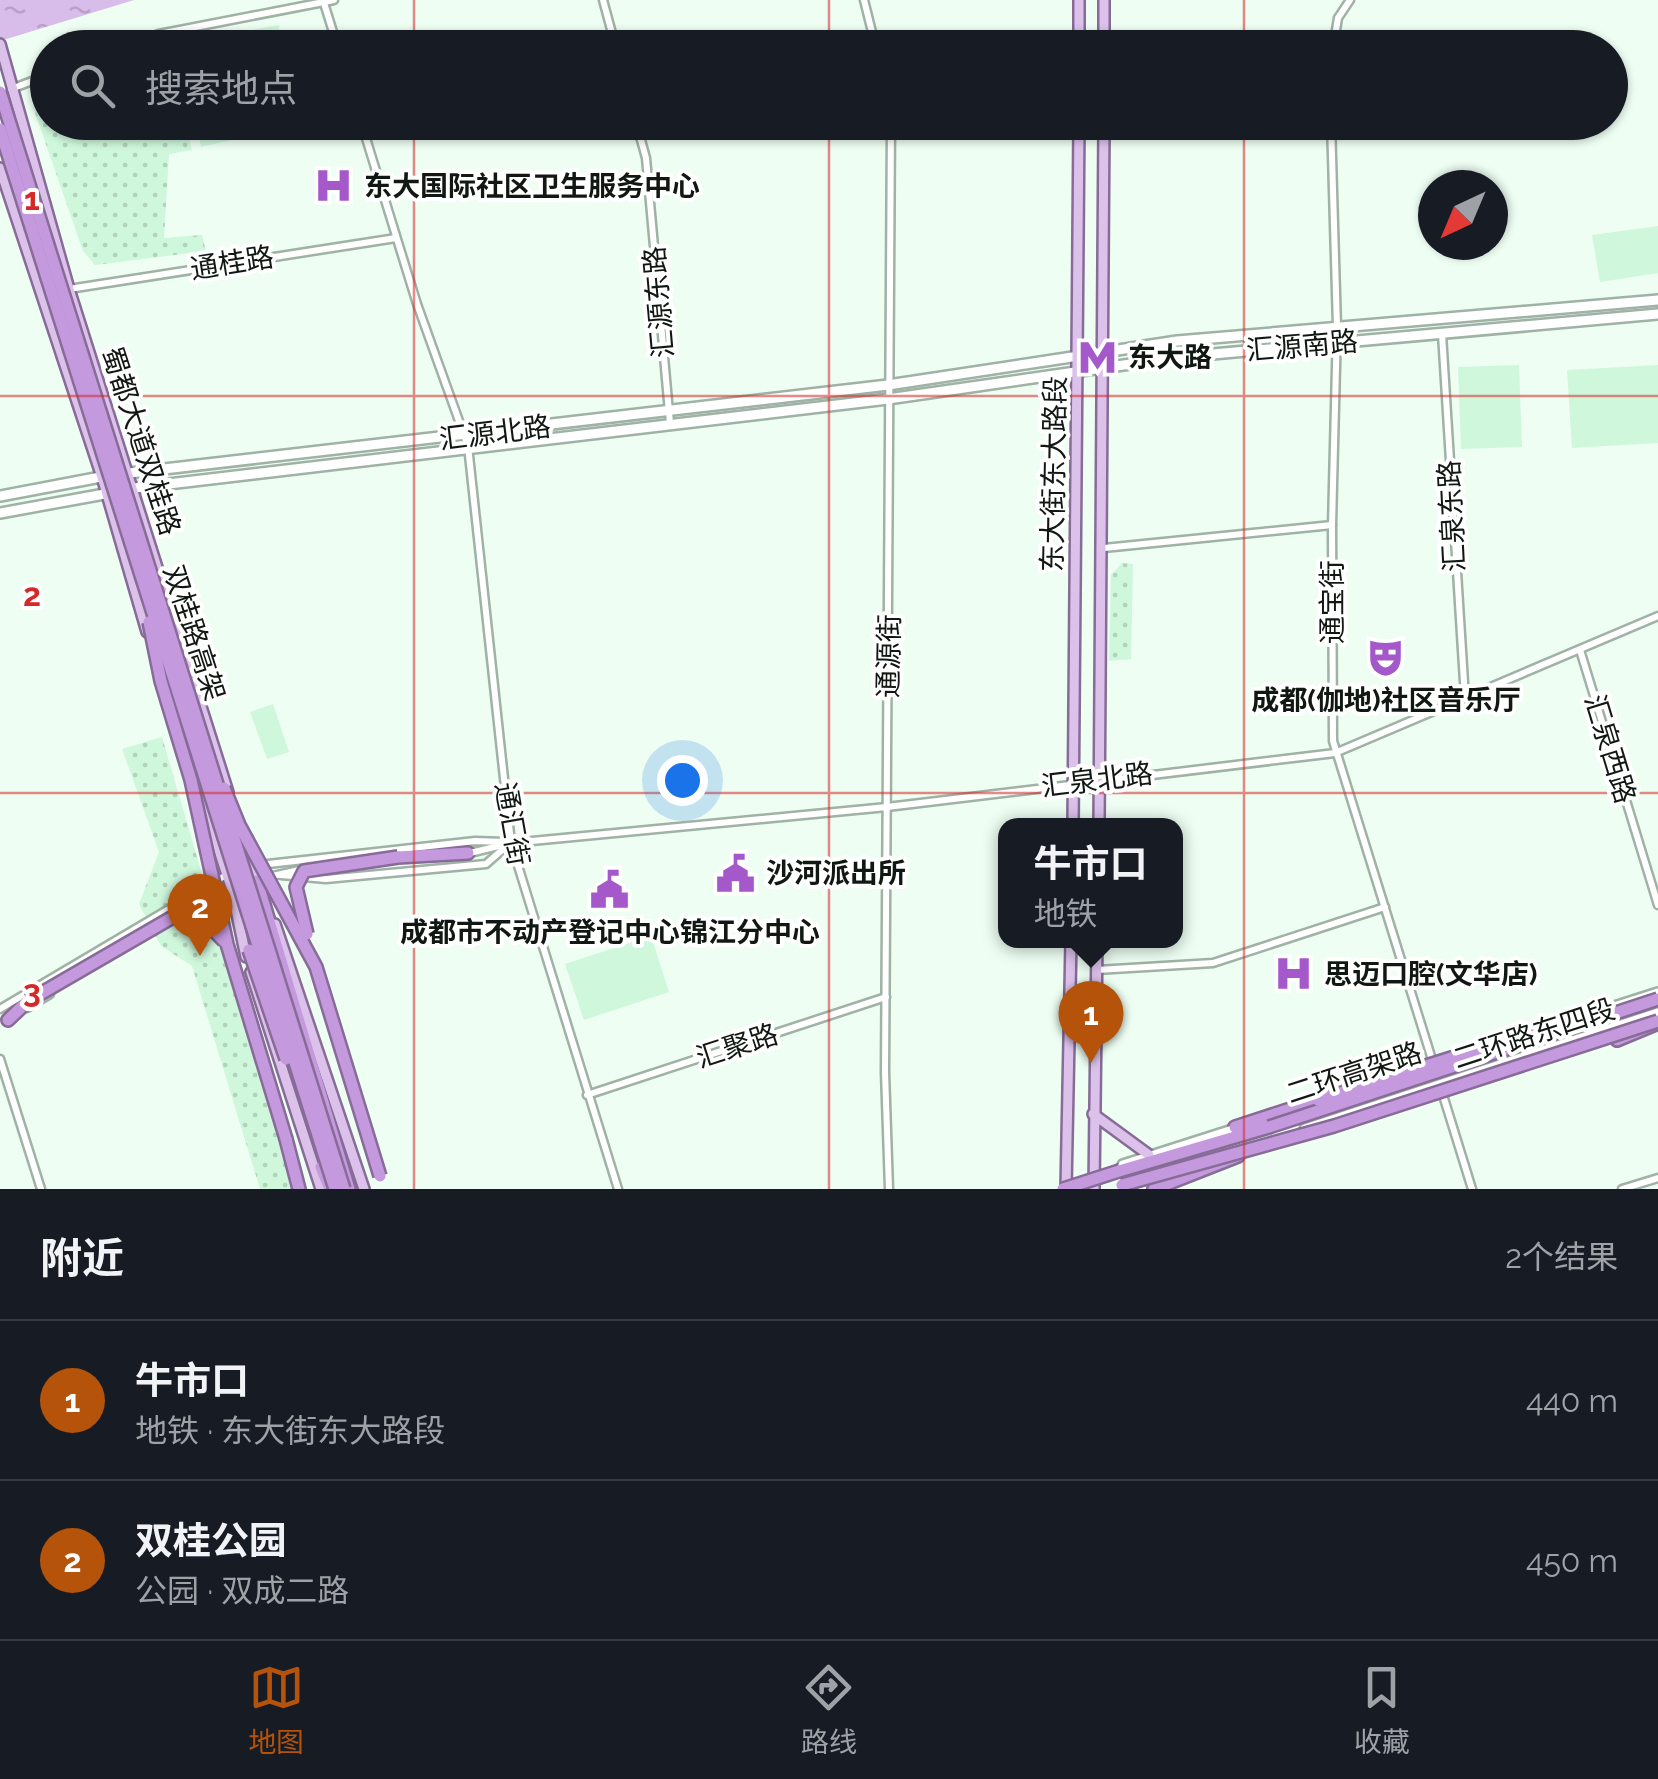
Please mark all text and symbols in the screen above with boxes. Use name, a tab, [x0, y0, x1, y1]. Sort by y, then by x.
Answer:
search box	[30, 30, 1628, 140]
icon: search	[65, 58, 120, 113]
text: 搜索地点	[145, 66, 297, 111]
hospital icon: 东大国际社区卫生服务中心	[313, 165, 355, 207]
place label: 东大国际社区卫生服务中心	[364, 170, 700, 203]
north arrow	[1418, 170, 1508, 260]
text: 1	[24, 180, 40, 217]
street label: 通桂路	[188, 240, 276, 286]
street label: 汇源东路	[638, 245, 680, 359]
street label: 汇源南路	[1245, 325, 1359, 367]
metro station icon: 东大路	[1077, 336, 1119, 378]
place label: 东大路	[1128, 341, 1212, 374]
street label: 蜀都大道双桂路	[95, 343, 187, 539]
street label: 东大街东大路段	[1036, 376, 1072, 572]
street label: 汇源北路	[437, 410, 553, 456]
street label: 汇泉东路	[1433, 459, 1471, 573]
street label: 通宝街	[1316, 560, 1349, 644]
street label: 双桂路高架	[157, 561, 231, 705]
text: 2	[23, 576, 41, 613]
street label: 通源街	[872, 614, 906, 698]
theatre icon: 成都(伽地)社区音乐厅	[1365, 636, 1407, 678]
place label: 成都(伽地)社区音乐厅	[1251, 684, 1521, 717]
street label: 汇泉西路	[1578, 691, 1642, 807]
your location	[657, 755, 708, 806]
street label: 汇泉北路	[1039, 757, 1155, 803]
street label: 通汇街	[488, 780, 536, 868]
popup	[998, 818, 1183, 948]
text: 牛市口	[1033, 841, 1148, 886]
public building icon: 沙河派出所	[715, 852, 757, 894]
place label: 沙河派出所	[766, 857, 906, 890]
public building icon: 成都市不动产登记中心锦江分中心	[589, 868, 631, 910]
pin: 2	[168, 874, 232, 956]
text: 地铁	[1033, 895, 1098, 932]
place label: 成都市不动产登记中心锦江分中心	[400, 916, 820, 949]
hospital icon: 思迈口腔(文华店)	[1273, 953, 1315, 995]
place label: 思迈口腔(文华店)	[1324, 958, 1537, 991]
text: 3	[23, 972, 41, 1009]
pin: 1	[1058, 980, 1124, 1063]
street label: 二环路东四段	[1449, 992, 1619, 1076]
street label: 汇聚路	[692, 1017, 782, 1075]
street label: 二环高架路	[1282, 1036, 1426, 1110]
text: 附近	[40, 1234, 124, 1283]
text: 2个结果	[1505, 1238, 1618, 1275]
text: 牛市口	[135, 1358, 249, 1403]
text: 1	[65, 1382, 80, 1419]
text: 440 m	[1526, 1382, 1618, 1419]
text: 地铁 · 东大街东大路段	[135, 1412, 445, 1449]
text: 双桂公园	[135, 1518, 287, 1563]
text: 2	[63, 1542, 82, 1579]
text: 450 m	[1526, 1542, 1618, 1579]
text: 公园 · 双成二路	[135, 1572, 349, 1609]
tab: 地图	[248, 1660, 304, 1760]
tab: 路线	[801, 1660, 857, 1760]
tab: 收藏	[1354, 1660, 1410, 1760]

